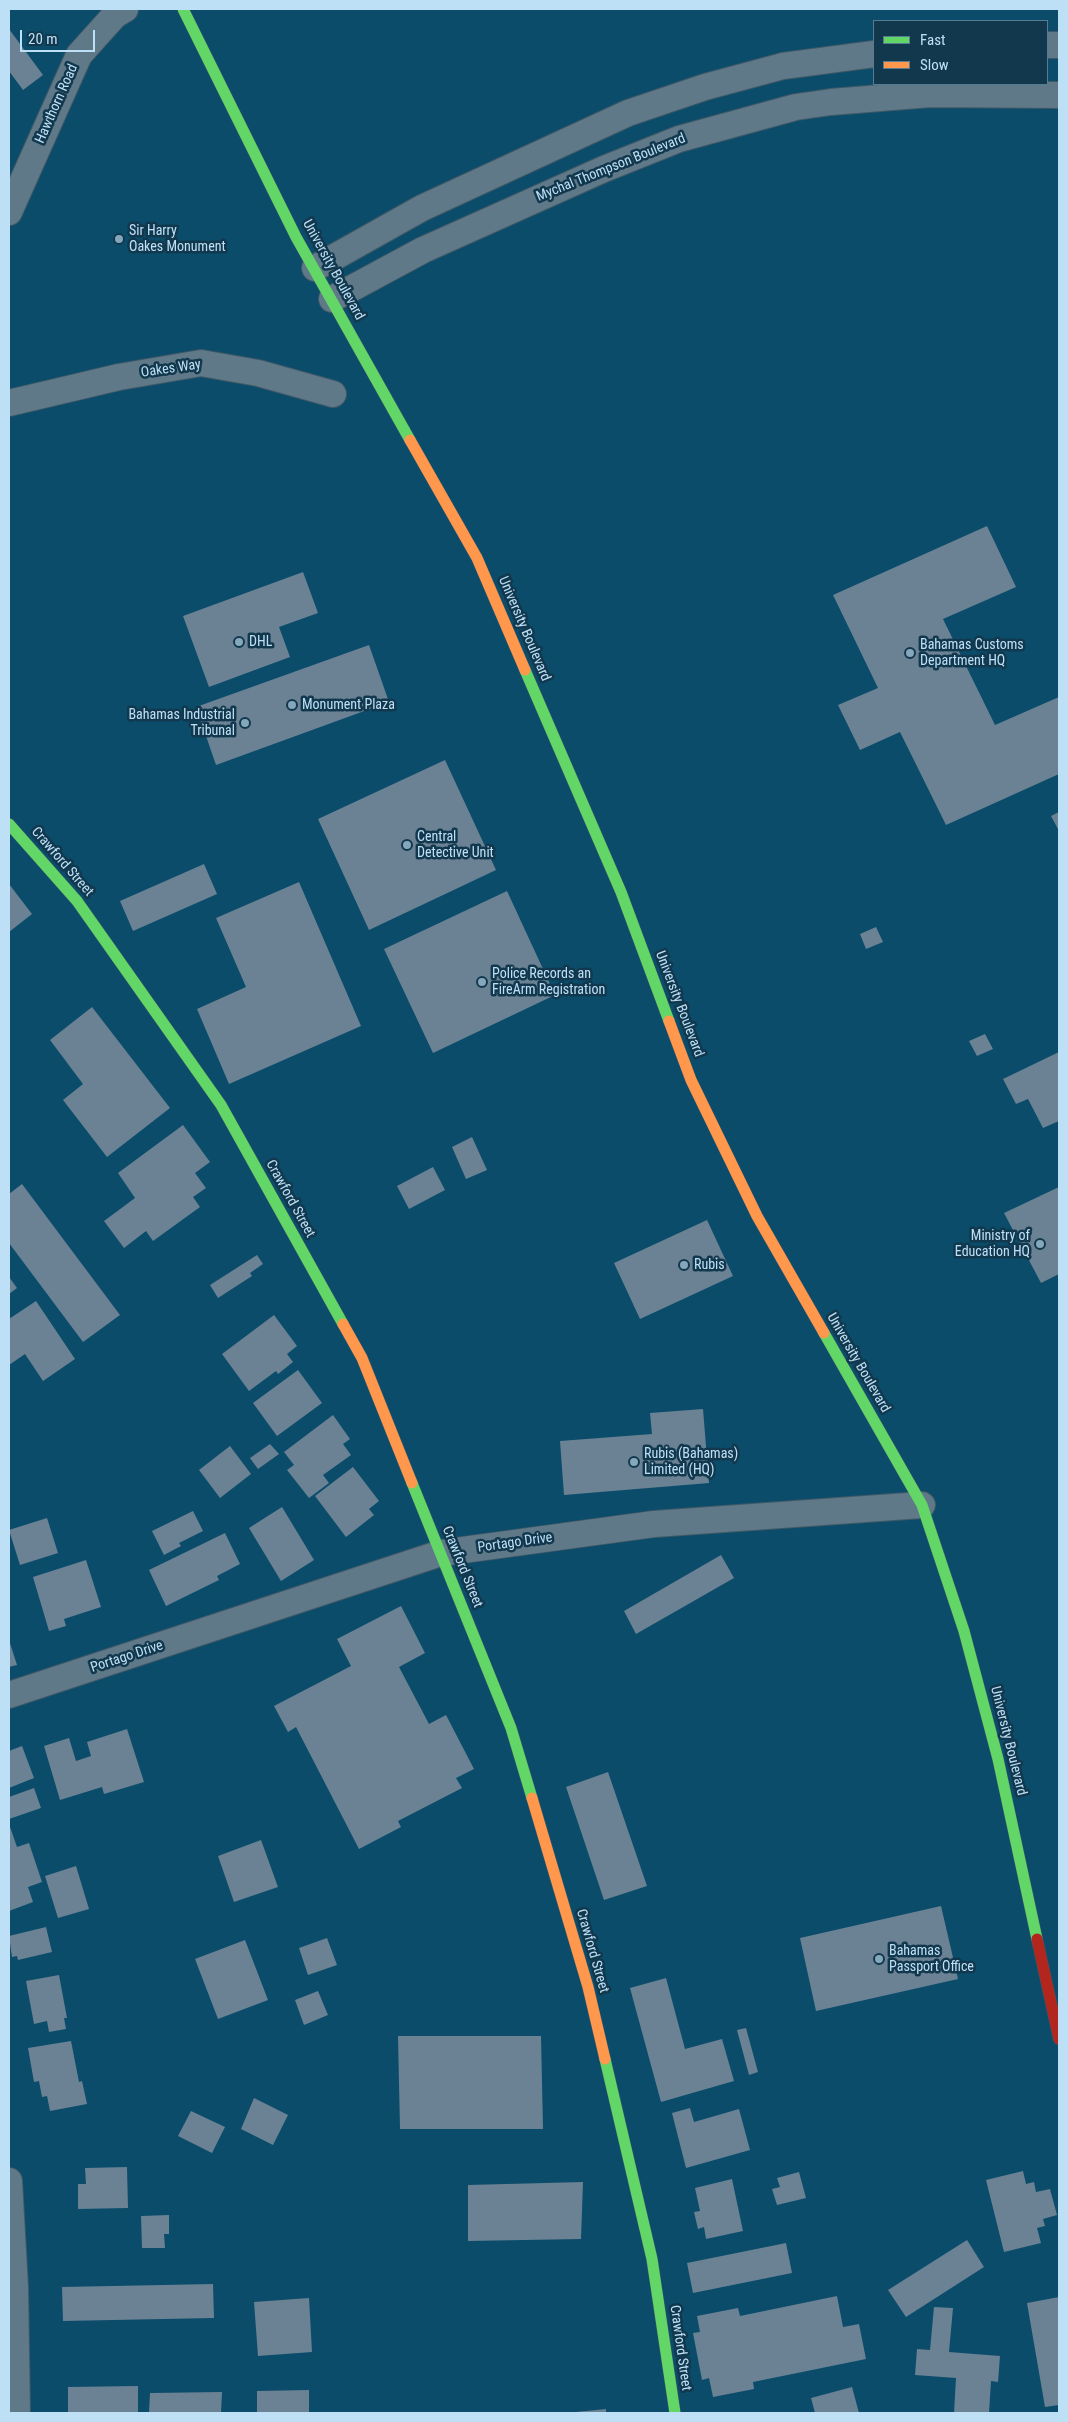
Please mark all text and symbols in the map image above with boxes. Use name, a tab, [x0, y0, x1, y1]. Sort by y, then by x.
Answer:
scale bar	[22, 20, 98, 52]
legend	[873, 20, 1048, 85]
text: 20 m	[28, 30, 58, 48]
text: Fast	[920, 31, 945, 49]
text: Slow	[920, 56, 949, 74]
street label: Hawthorn Road	[32, 62, 82, 146]
street label: Mychal Thompson Boulevard	[534, 130, 688, 206]
street label: University Boulevard	[298, 217, 368, 323]
place label: Sir Harry Oakes Monument	[129, 223, 226, 256]
marker: Sir Harry Oakes Monument	[113, 233, 125, 245]
street label: Oakes Way	[140, 356, 202, 382]
street label: University Boulevard	[494, 574, 554, 684]
place label: DHL	[249, 634, 272, 650]
marker: DHL	[233, 636, 245, 648]
place label: Bahamas Customs Department HQ	[920, 637, 1024, 670]
marker: Bahamas Customs Department HQ	[904, 647, 916, 659]
place label: Monument Plaza	[302, 697, 395, 713]
marker: Monument Plaza	[286, 699, 298, 711]
place label: Bahamas Industrial Tribunal	[128, 707, 235, 740]
marker: Bahamas Industrial Tribunal	[239, 717, 251, 729]
street label: Crawford Street	[27, 824, 97, 900]
place label: Central Detective Unit	[417, 829, 494, 862]
marker: Central Detective Unit	[401, 839, 413, 851]
street label: University Boulevard	[651, 949, 707, 1059]
place label: Police Records an FireArm Registration	[492, 966, 605, 999]
marker: Police Records an FireArm Registration	[476, 976, 488, 988]
street label: Crawford Street	[262, 1157, 318, 1241]
place label: Ministry of Education HQ	[955, 1228, 1030, 1260]
marker: Ministry of Education HQ	[1034, 1238, 1046, 1250]
place label: Rubis	[694, 1257, 725, 1273]
marker: Rubis	[678, 1259, 690, 1271]
street label: University Boulevard	[823, 1310, 893, 1416]
place label: Rubis (Bahamas) Limited (HQ)	[644, 1446, 738, 1478]
marker: Rubis (Bahamas) Limited (HQ)	[628, 1456, 640, 1468]
street label: Crawford Street	[438, 1524, 486, 1610]
street label: Portago Drive	[477, 1529, 553, 1557]
street label: Portago Drive	[89, 1637, 165, 1677]
street label: University Boulevard	[986, 1685, 1030, 1797]
street label: Crawford Street	[572, 1907, 612, 1995]
place label: Bahamas Passport Office	[889, 1943, 974, 1975]
marker: Bahamas Passport Office	[873, 1953, 885, 1965]
street label: Crawford Street	[666, 2304, 694, 2392]

